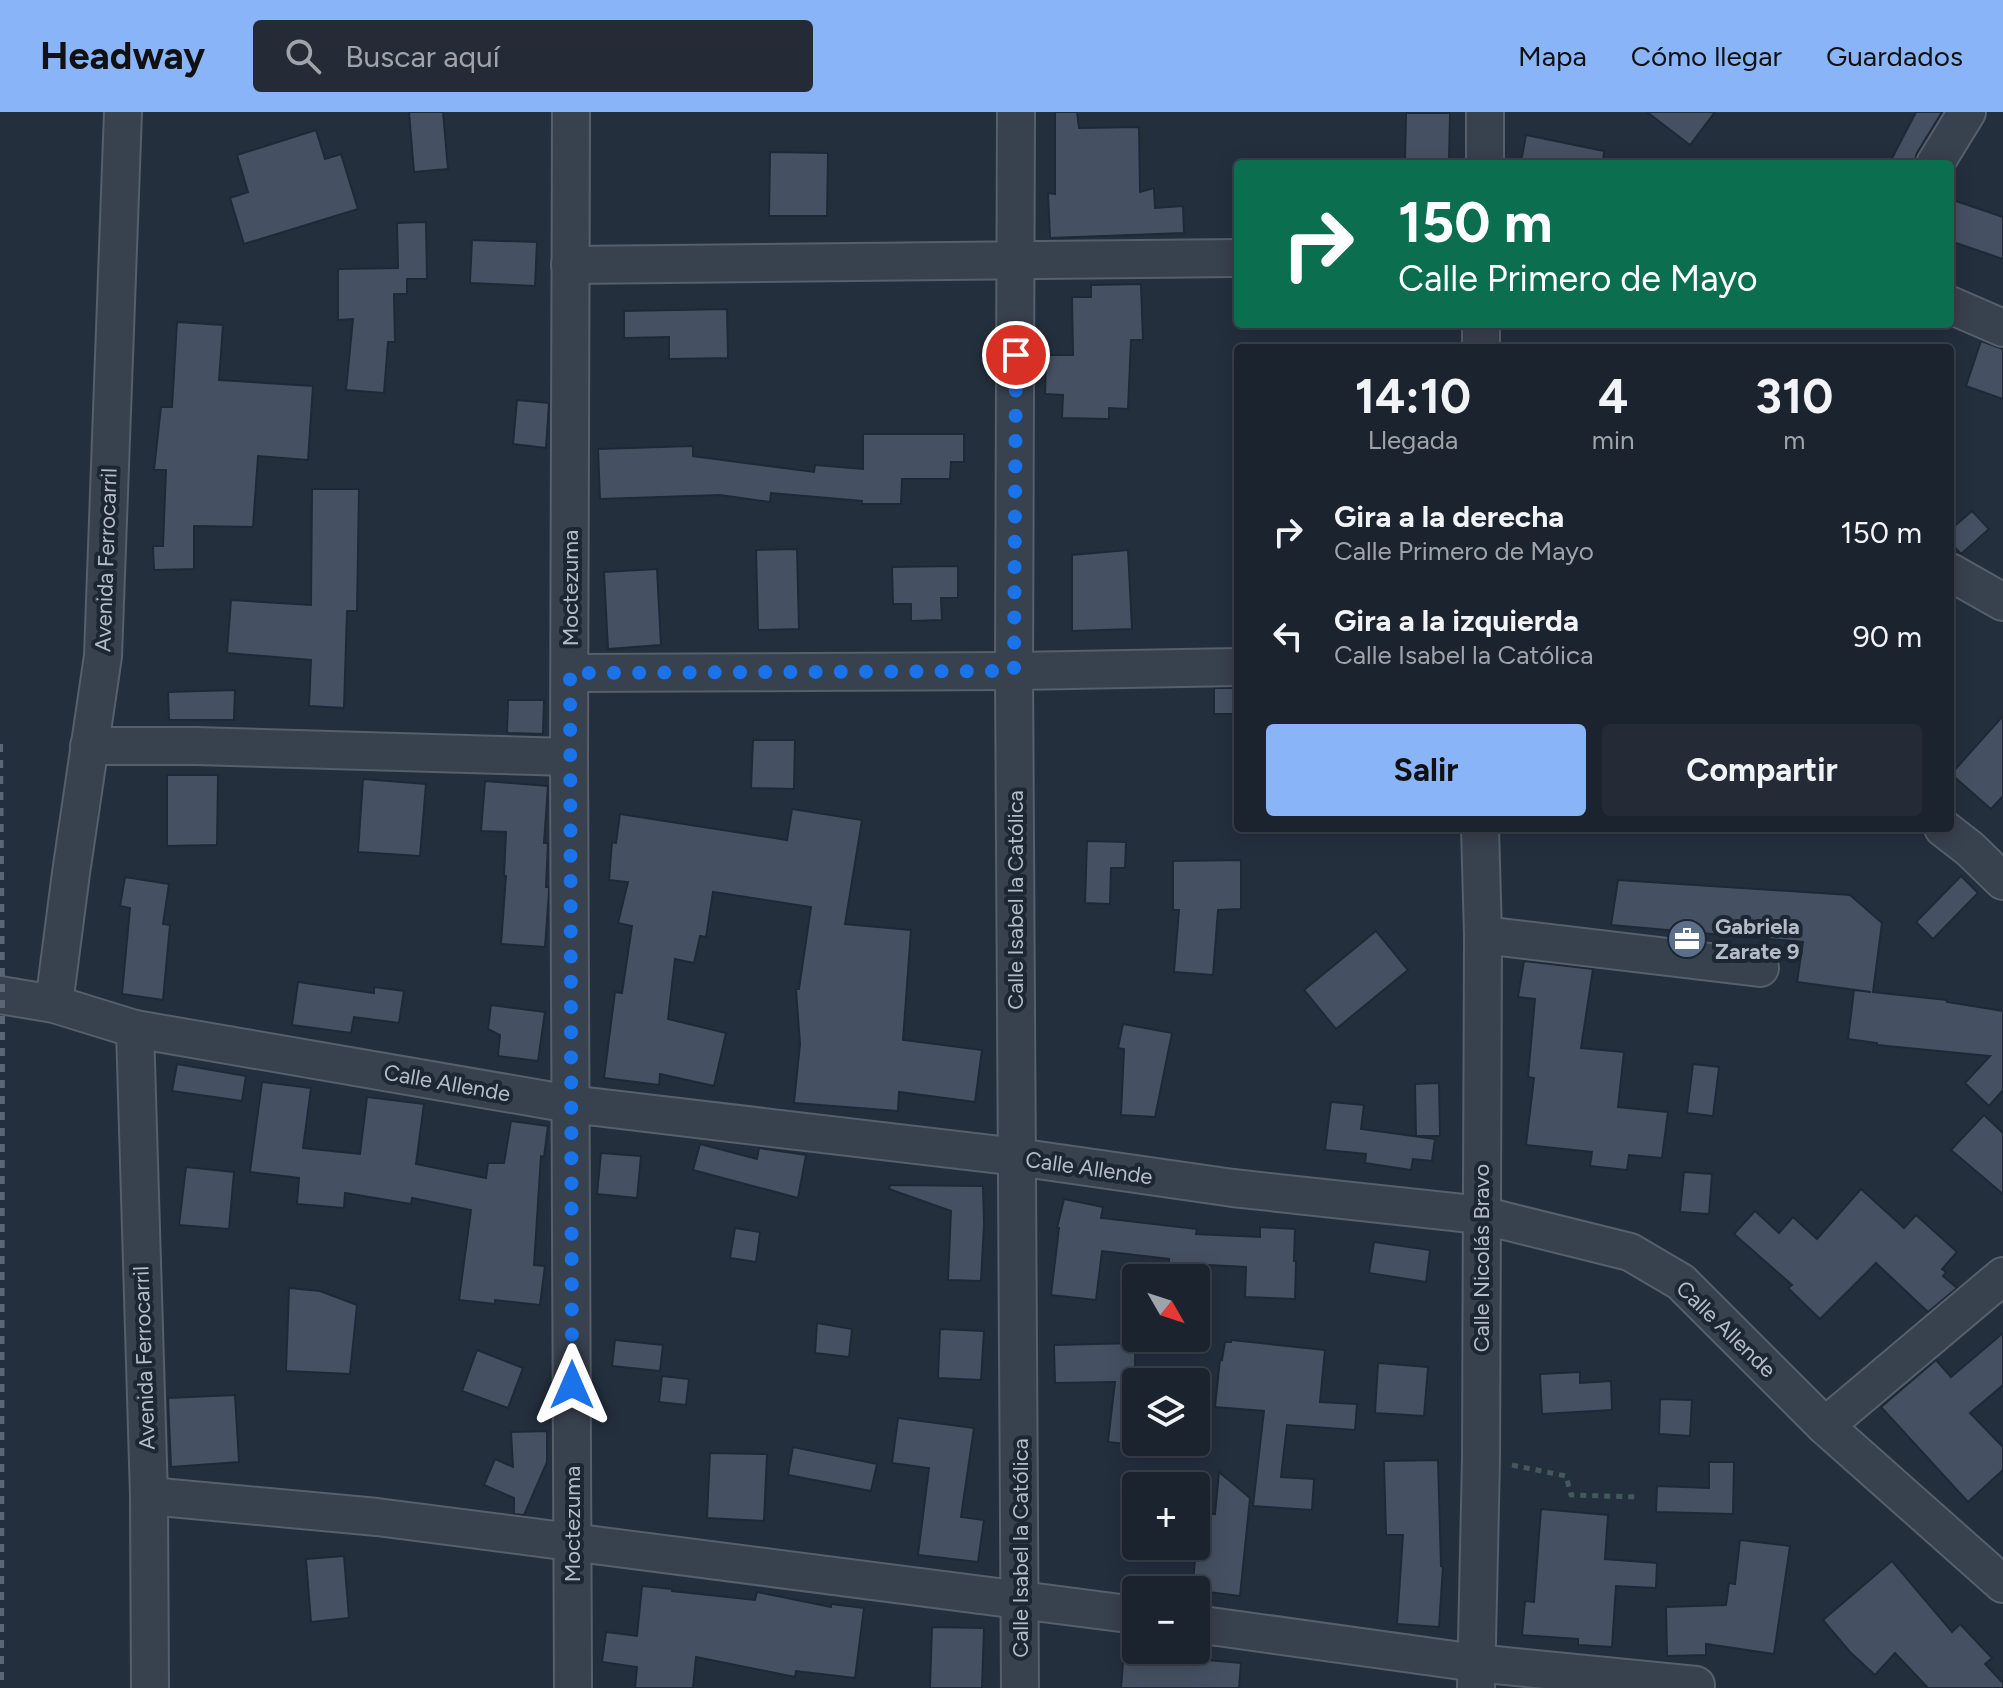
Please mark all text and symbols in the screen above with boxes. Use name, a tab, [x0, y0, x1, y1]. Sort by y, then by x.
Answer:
search box	[253, 20, 813, 92]
text: Headway	[40, 33, 205, 79]
icon: search	[281, 34, 325, 78]
text: Buscar aquí	[345, 38, 500, 75]
text: Mapa	[1518, 39, 1587, 73]
text: Cómo llegar	[1631, 39, 1782, 73]
text: Guardados	[1826, 39, 1963, 73]
text: 150 m	[1398, 189, 1553, 256]
icon: right	[1266, 192, 1370, 296]
text: Calle Primero de Mayo	[1398, 257, 1758, 300]
pin	[982, 321, 1050, 389]
icon: arrive	[994, 333, 1038, 377]
text: 14:10	[1355, 367, 1471, 425]
text: 4	[1598, 367, 1628, 425]
text: 310	[1755, 367, 1833, 425]
text: Llegada	[1368, 424, 1458, 456]
text: min	[1592, 424, 1635, 456]
text: m	[1783, 424, 1805, 456]
street label: Avenida Ferrocarril	[89, 467, 123, 653]
text: Gira a la derecha	[1334, 498, 1564, 535]
icon: right	[1266, 510, 1310, 554]
text: 150 m	[1840, 514, 1922, 551]
street label: Moctezuma	[557, 530, 584, 646]
text: Calle Primero de Mayo	[1334, 535, 1594, 567]
text: Gira a la izquierda	[1334, 602, 1579, 639]
icon: left	[1266, 614, 1310, 658]
text: 90 m	[1853, 618, 1922, 655]
text: Calle Isabel la Católica	[1334, 639, 1593, 671]
button: Salir	[1266, 724, 1586, 816]
button: Compartir	[1602, 724, 1922, 816]
street label: Calle Isabel la Católica	[1002, 790, 1029, 1010]
place label: Gabriela Zarate 9	[1715, 913, 1800, 965]
office icon: Gabriela Zarate 9	[1666, 918, 1708, 960]
street label: Calle Allende	[382, 1059, 512, 1107]
street label: Calle Allende	[1024, 1146, 1154, 1190]
street label: Calle Nicolás Bravo	[1468, 1164, 1495, 1352]
north arrow	[1122, 1264, 1210, 1352]
map controls	[1122, 1264, 1210, 1664]
street label: Avenida Ferrocarril	[127, 1265, 161, 1451]
street label: Calle Allende	[1671, 1275, 1781, 1383]
position arrow	[530, 1343, 614, 1427]
button: layers	[1122, 1368, 1210, 1456]
street label: Calle Isabel la Católica	[1007, 1438, 1034, 1658]
street label: Moctezuma	[559, 1466, 586, 1582]
button: +	[1122, 1472, 1210, 1560]
button: −	[1122, 1576, 1210, 1664]

